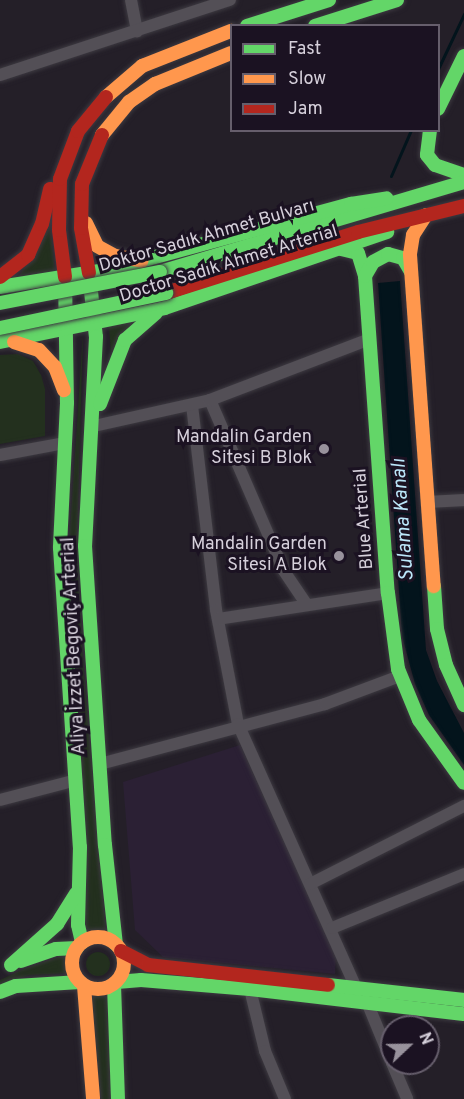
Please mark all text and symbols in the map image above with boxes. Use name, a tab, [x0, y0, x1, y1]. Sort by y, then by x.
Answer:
legend	[230, 24, 440, 132]
text: Fast	[288, 38, 321, 61]
text: Slow	[288, 68, 326, 91]
text: Jam	[288, 98, 323, 121]
street label: Doktor Sadık Ahmet Bulvarı	[97, 196, 317, 278]
street label: Doctor Sadık Ahmet Arterial	[117, 221, 341, 309]
place label: Mandalin Garden Sitesi B Blok	[176, 428, 312, 470]
marker: Mandalin Garden Sitesi B Blok	[317, 442, 331, 456]
water label: Sulama Kanalı	[388, 458, 420, 582]
street label: Blue Arterial	[351, 467, 379, 571]
place label: Mandalin Garden Sitesi A Blok	[191, 535, 327, 578]
street label: Aliya İzzet Begoviç Arterial	[58, 536, 92, 756]
marker: Mandalin Garden Sitesi A Blok	[332, 549, 346, 563]
north arrow	[380, 1015, 440, 1075]
text: N	[413, 1030, 436, 1048]

